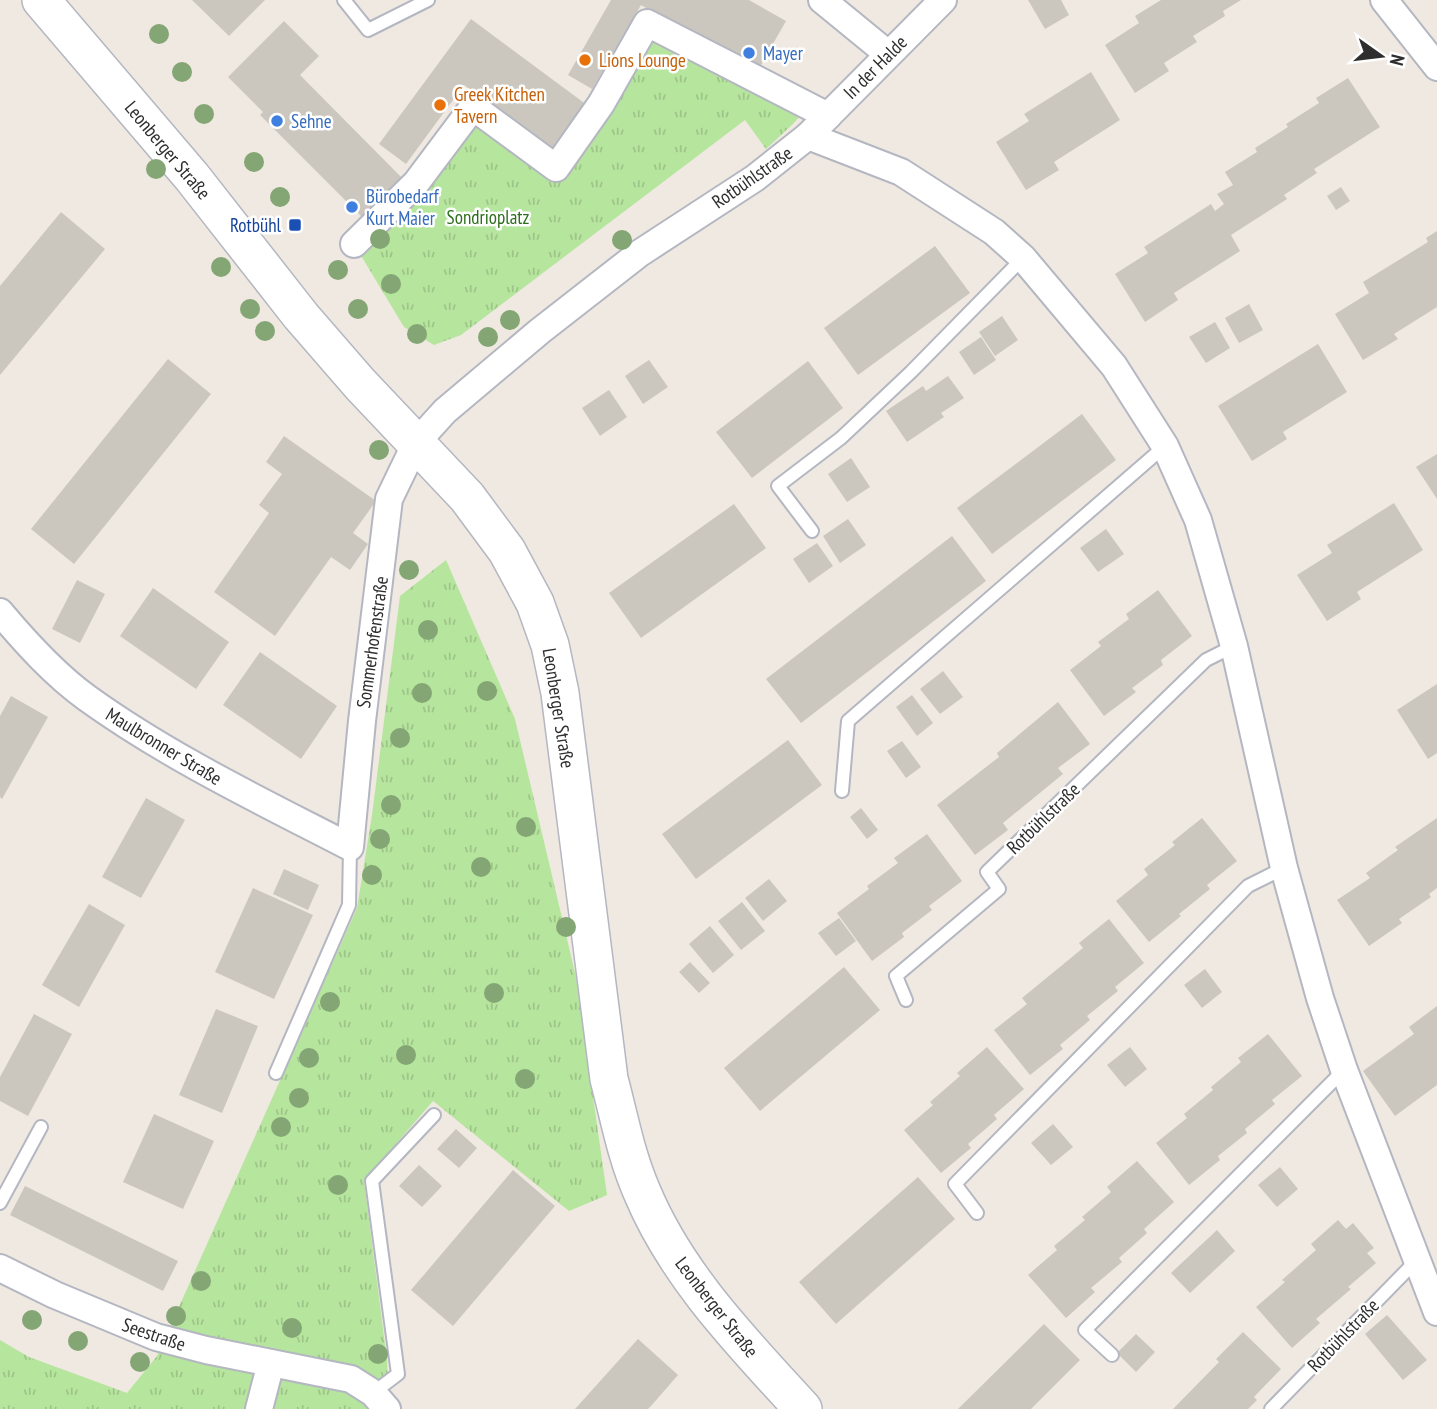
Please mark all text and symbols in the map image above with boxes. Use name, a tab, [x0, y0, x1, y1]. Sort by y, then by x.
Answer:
north arrow	[1346, 21, 1416, 91]
street label: In der Halde	[838, 30, 912, 104]
place label: Mayer	[763, 41, 804, 65]
marker: Mayer	[741, 45, 757, 61]
place label: Lions Lounge	[599, 48, 686, 72]
marker: Lions Lounge	[577, 52, 593, 68]
text: N	[1385, 52, 1410, 68]
place label: Greek Kitchen Tavern	[454, 82, 545, 128]
street label: Leonberger Straße	[120, 96, 216, 204]
marker: Greek Kitchen Tavern	[432, 97, 448, 113]
place label: Sehne	[291, 109, 332, 133]
marker: Sehne	[269, 113, 285, 129]
street label: Rotbühlstraße	[707, 141, 797, 213]
place label: Bürobedarf Kurt Maier	[366, 184, 440, 230]
marker: Bürobedarf Kurt Maier	[344, 199, 360, 215]
park label: Sondrioplatz	[447, 205, 530, 229]
place label: Rotbühl	[230, 213, 282, 237]
marker: Rotbühl	[287, 217, 303, 233]
street label: Sommerhofenstraße	[351, 574, 393, 710]
street label: Leonberger Straße	[538, 646, 580, 770]
street label: Maulbronner Straße	[102, 702, 226, 790]
street label: Rotbühlstraße	[1001, 777, 1085, 859]
street label: Leonberger Straße	[670, 1252, 764, 1362]
street label: Rotbühlstraße	[1302, 1293, 1384, 1377]
street label: Seestraße	[119, 1312, 189, 1356]

